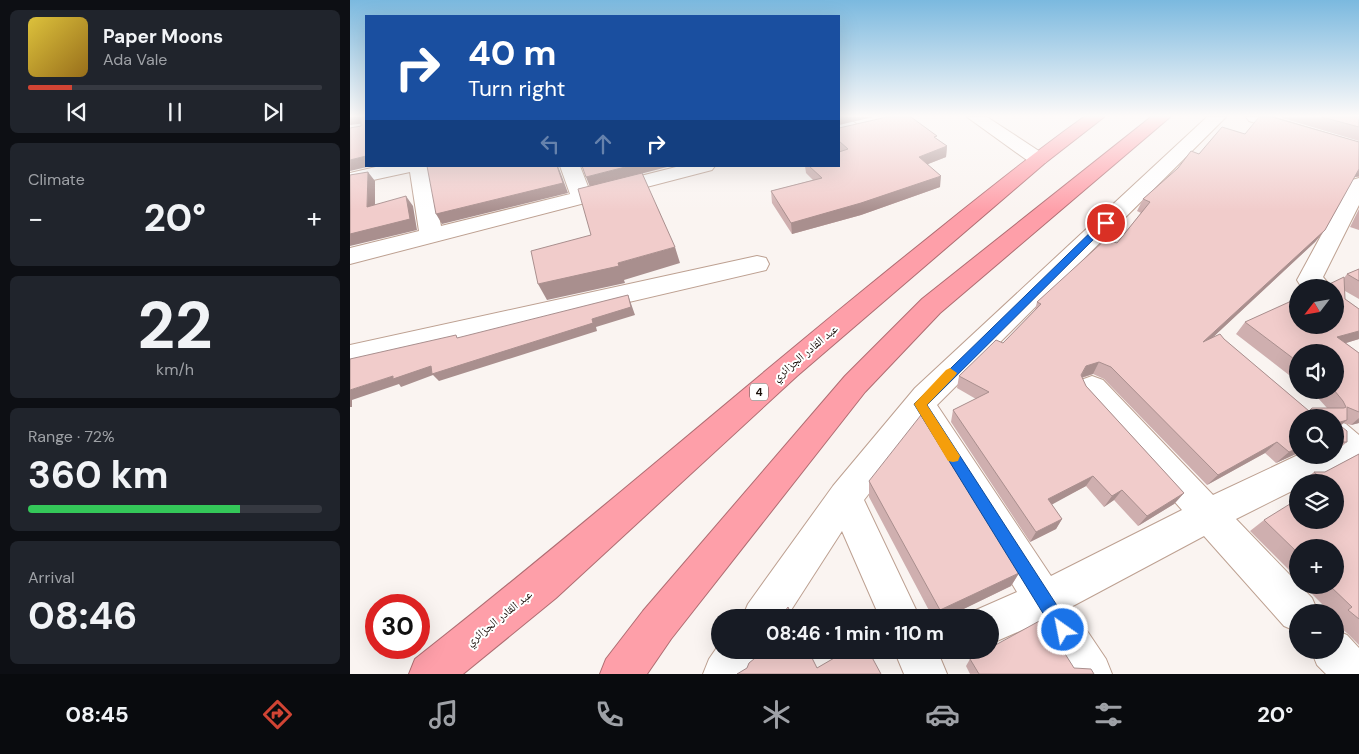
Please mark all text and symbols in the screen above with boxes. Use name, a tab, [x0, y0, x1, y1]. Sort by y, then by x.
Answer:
text: Paper Moons	[103, 24, 223, 49]
text: 40 m	[468, 30, 557, 76]
icon: right	[385, 35, 450, 100]
text: Ada Vale	[103, 49, 167, 70]
text: Turn right	[468, 74, 565, 103]
icon: previous	[63, 98, 91, 126]
icon: pause	[161, 98, 189, 126]
icon: next	[259, 98, 287, 126]
icon: left	[536, 130, 564, 158]
icon: ahead	[589, 130, 617, 158]
icon: right	[642, 130, 670, 158]
text: Climate	[28, 169, 85, 190]
text: 20°	[144, 193, 206, 243]
text: −	[28, 200, 43, 237]
text: +	[307, 200, 322, 237]
pin	[1085, 202, 1127, 244]
icon: arrive	[1092, 209, 1120, 237]
north arrow	[1289, 279, 1344, 334]
map controls	[1289, 279, 1344, 659]
text: 22	[137, 284, 213, 368]
street label: عبد القادر الجزائري	[769, 321, 842, 387]
button: sound	[1289, 344, 1344, 399]
text: km/h	[156, 359, 194, 380]
road number: 4	[750, 384, 768, 401]
button: search	[1289, 409, 1344, 464]
text: Range · 72%	[28, 426, 114, 447]
text: 360 km	[28, 450, 168, 500]
button: layers	[1289, 474, 1344, 529]
button: +	[1289, 539, 1344, 594]
text: Arrival	[28, 567, 75, 588]
street label: عبد القادر الجزائري	[462, 586, 537, 651]
text: 08:46	[28, 591, 137, 641]
speed limit sign: 30	[365, 594, 430, 659]
position arrow	[1036, 603, 1088, 655]
button: −	[1289, 604, 1344, 659]
text: 08:46 · 1 min · 110 m	[766, 621, 944, 646]
icon: directions	[260, 697, 295, 732]
icon: music	[426, 697, 461, 732]
icon: phone	[592, 697, 627, 732]
icon: climate	[759, 697, 794, 732]
icon: car	[925, 697, 960, 732]
icon: filters	[1091, 697, 1126, 732]
text: 08:45	[66, 700, 129, 729]
text: 20°	[1257, 700, 1293, 729]

